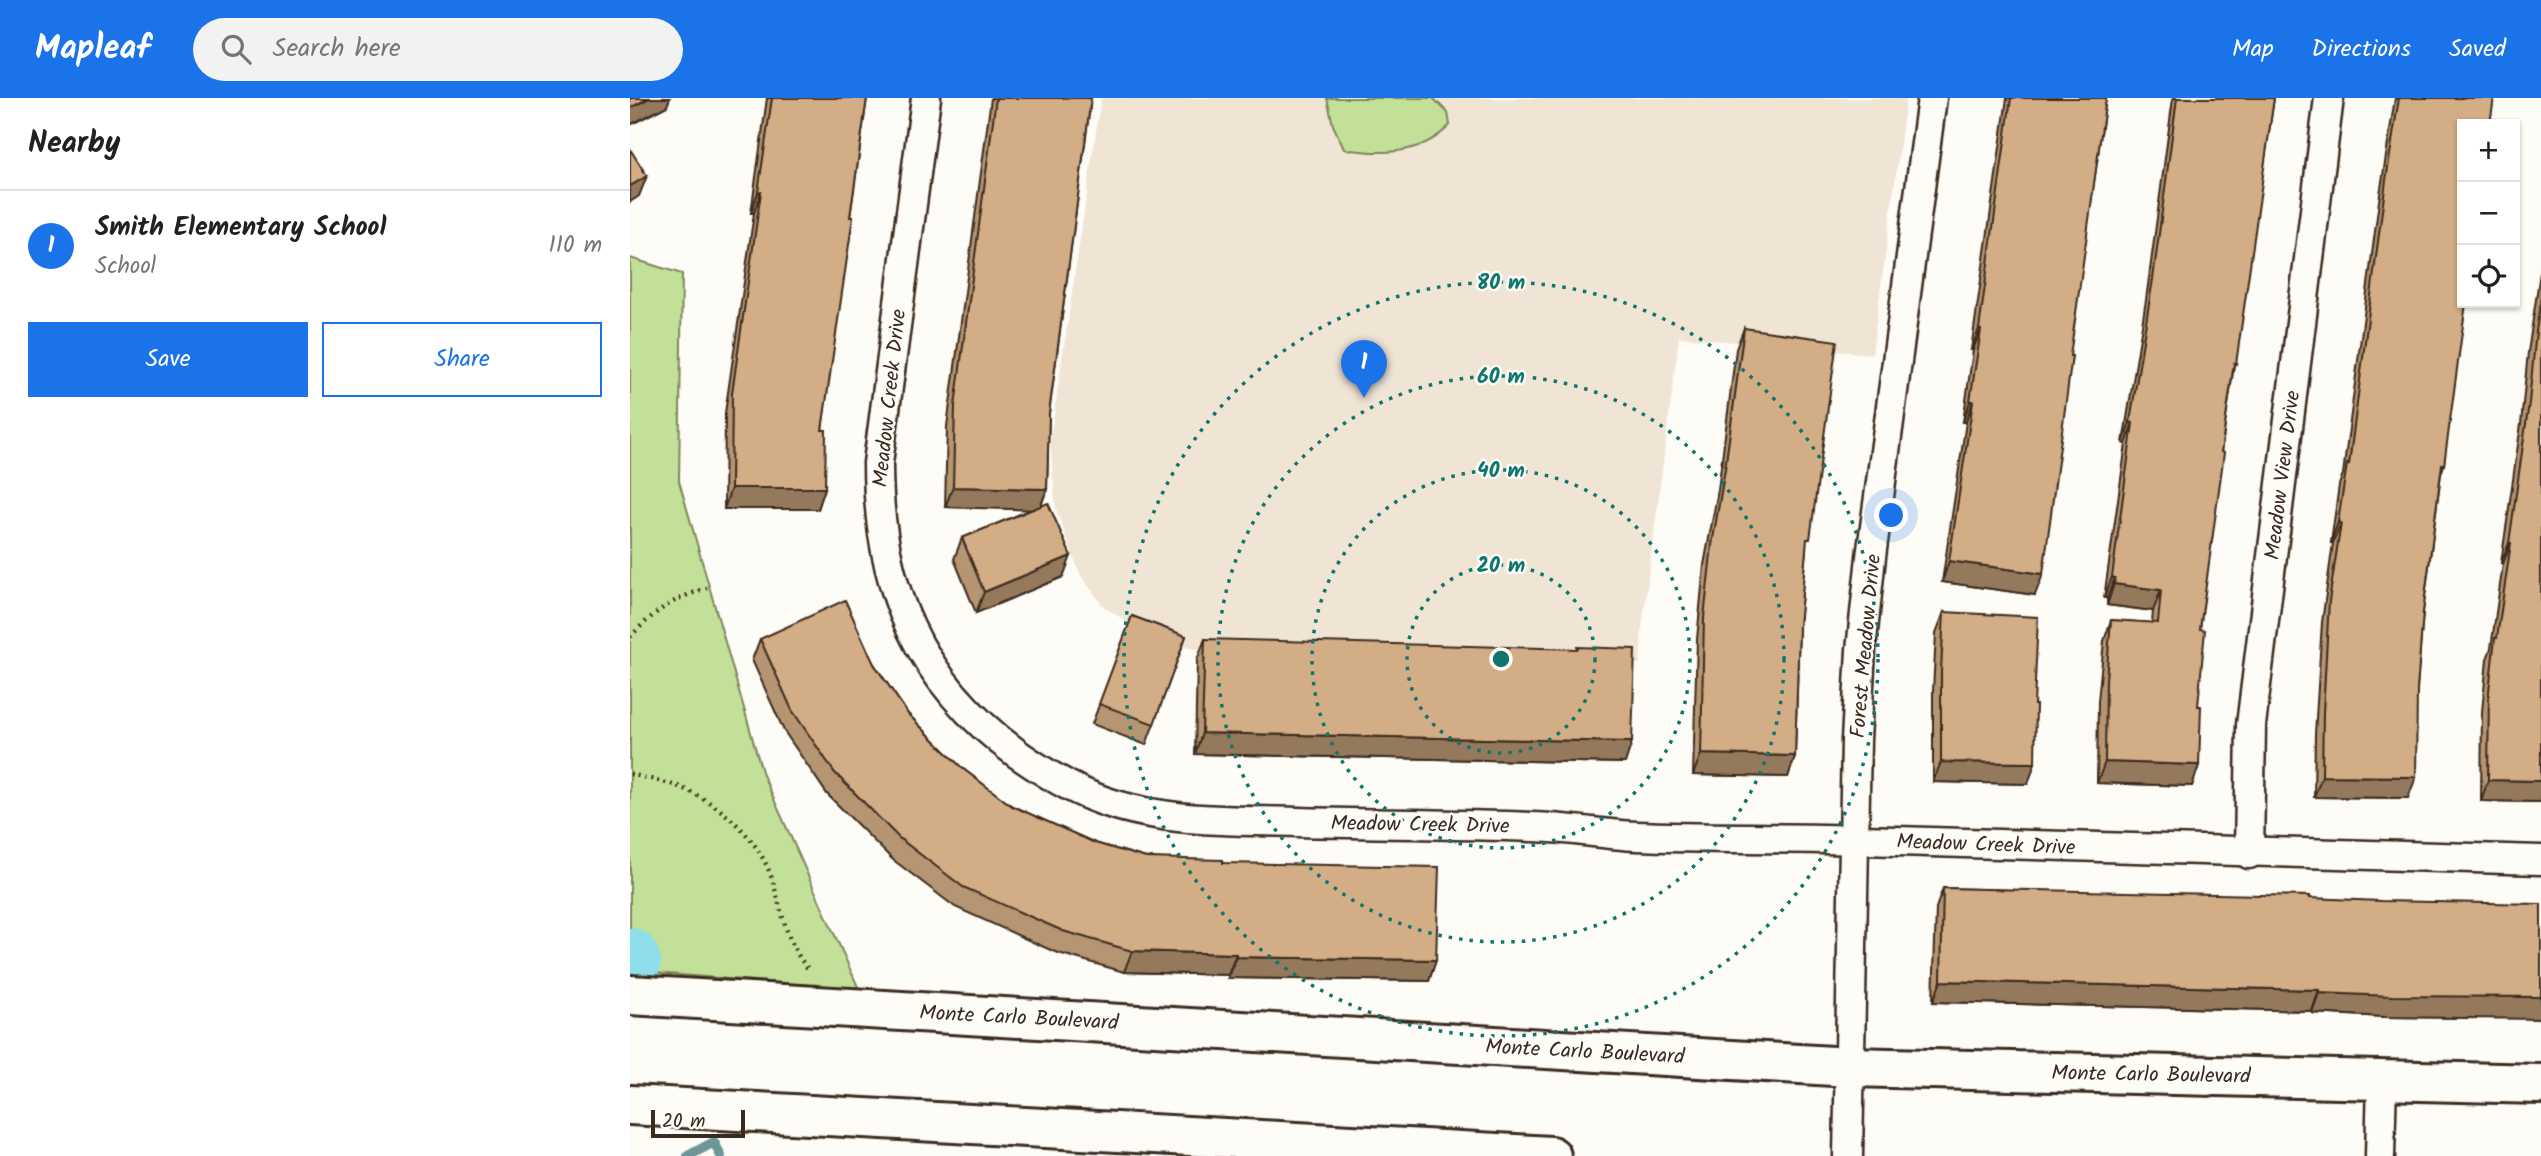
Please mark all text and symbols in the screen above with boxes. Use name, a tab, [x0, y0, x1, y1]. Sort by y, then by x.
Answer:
search box	[193, 18, 683, 81]
text: Mapleaf	[35, 23, 151, 76]
text: Search here	[273, 28, 401, 70]
icon: search	[217, 30, 255, 68]
text: Map	[2232, 30, 2274, 69]
text: Directions	[2312, 30, 2411, 69]
text: Saved	[2449, 30, 2506, 69]
map controls	[2457, 119, 2520, 308]
button: +	[2457, 119, 2520, 182]
text: Nearby	[28, 120, 120, 168]
button: −	[2457, 182, 2520, 245]
text: Smith Elementary School	[95, 207, 386, 249]
text: 1	[48, 228, 54, 264]
text: 110 m	[549, 228, 602, 264]
button: locate	[2457, 245, 2520, 308]
text: School	[95, 249, 156, 285]
text: 80 m	[1477, 267, 1525, 300]
street label: Meadow Creek Drive	[865, 307, 916, 489]
button: Save	[28, 322, 308, 397]
button: Share	[322, 322, 602, 397]
pin: 1	[1341, 340, 1387, 398]
text: 60 m	[1477, 361, 1525, 394]
street label: Meadow View Drive	[2257, 388, 2310, 562]
text: 40 m	[1477, 455, 1525, 488]
your location	[1874, 498, 1908, 532]
text: 20 m	[1477, 550, 1525, 583]
street label: Forest Meadow Drive	[1842, 552, 1891, 740]
centre of rings	[1489, 647, 1513, 671]
street label: Meadow Creek Drive	[1330, 807, 1510, 844]
street label: Meadow Creek Drive	[1896, 826, 2076, 865]
street label: Monte Carlo Boulevard	[918, 997, 1120, 1040]
street label: Monte Carlo Boulevard	[1484, 1031, 1686, 1074]
street label: Monte Carlo Boulevard	[2051, 1057, 2251, 1094]
scale bar	[651, 1107, 746, 1139]
text: 20 m	[662, 1107, 705, 1137]

